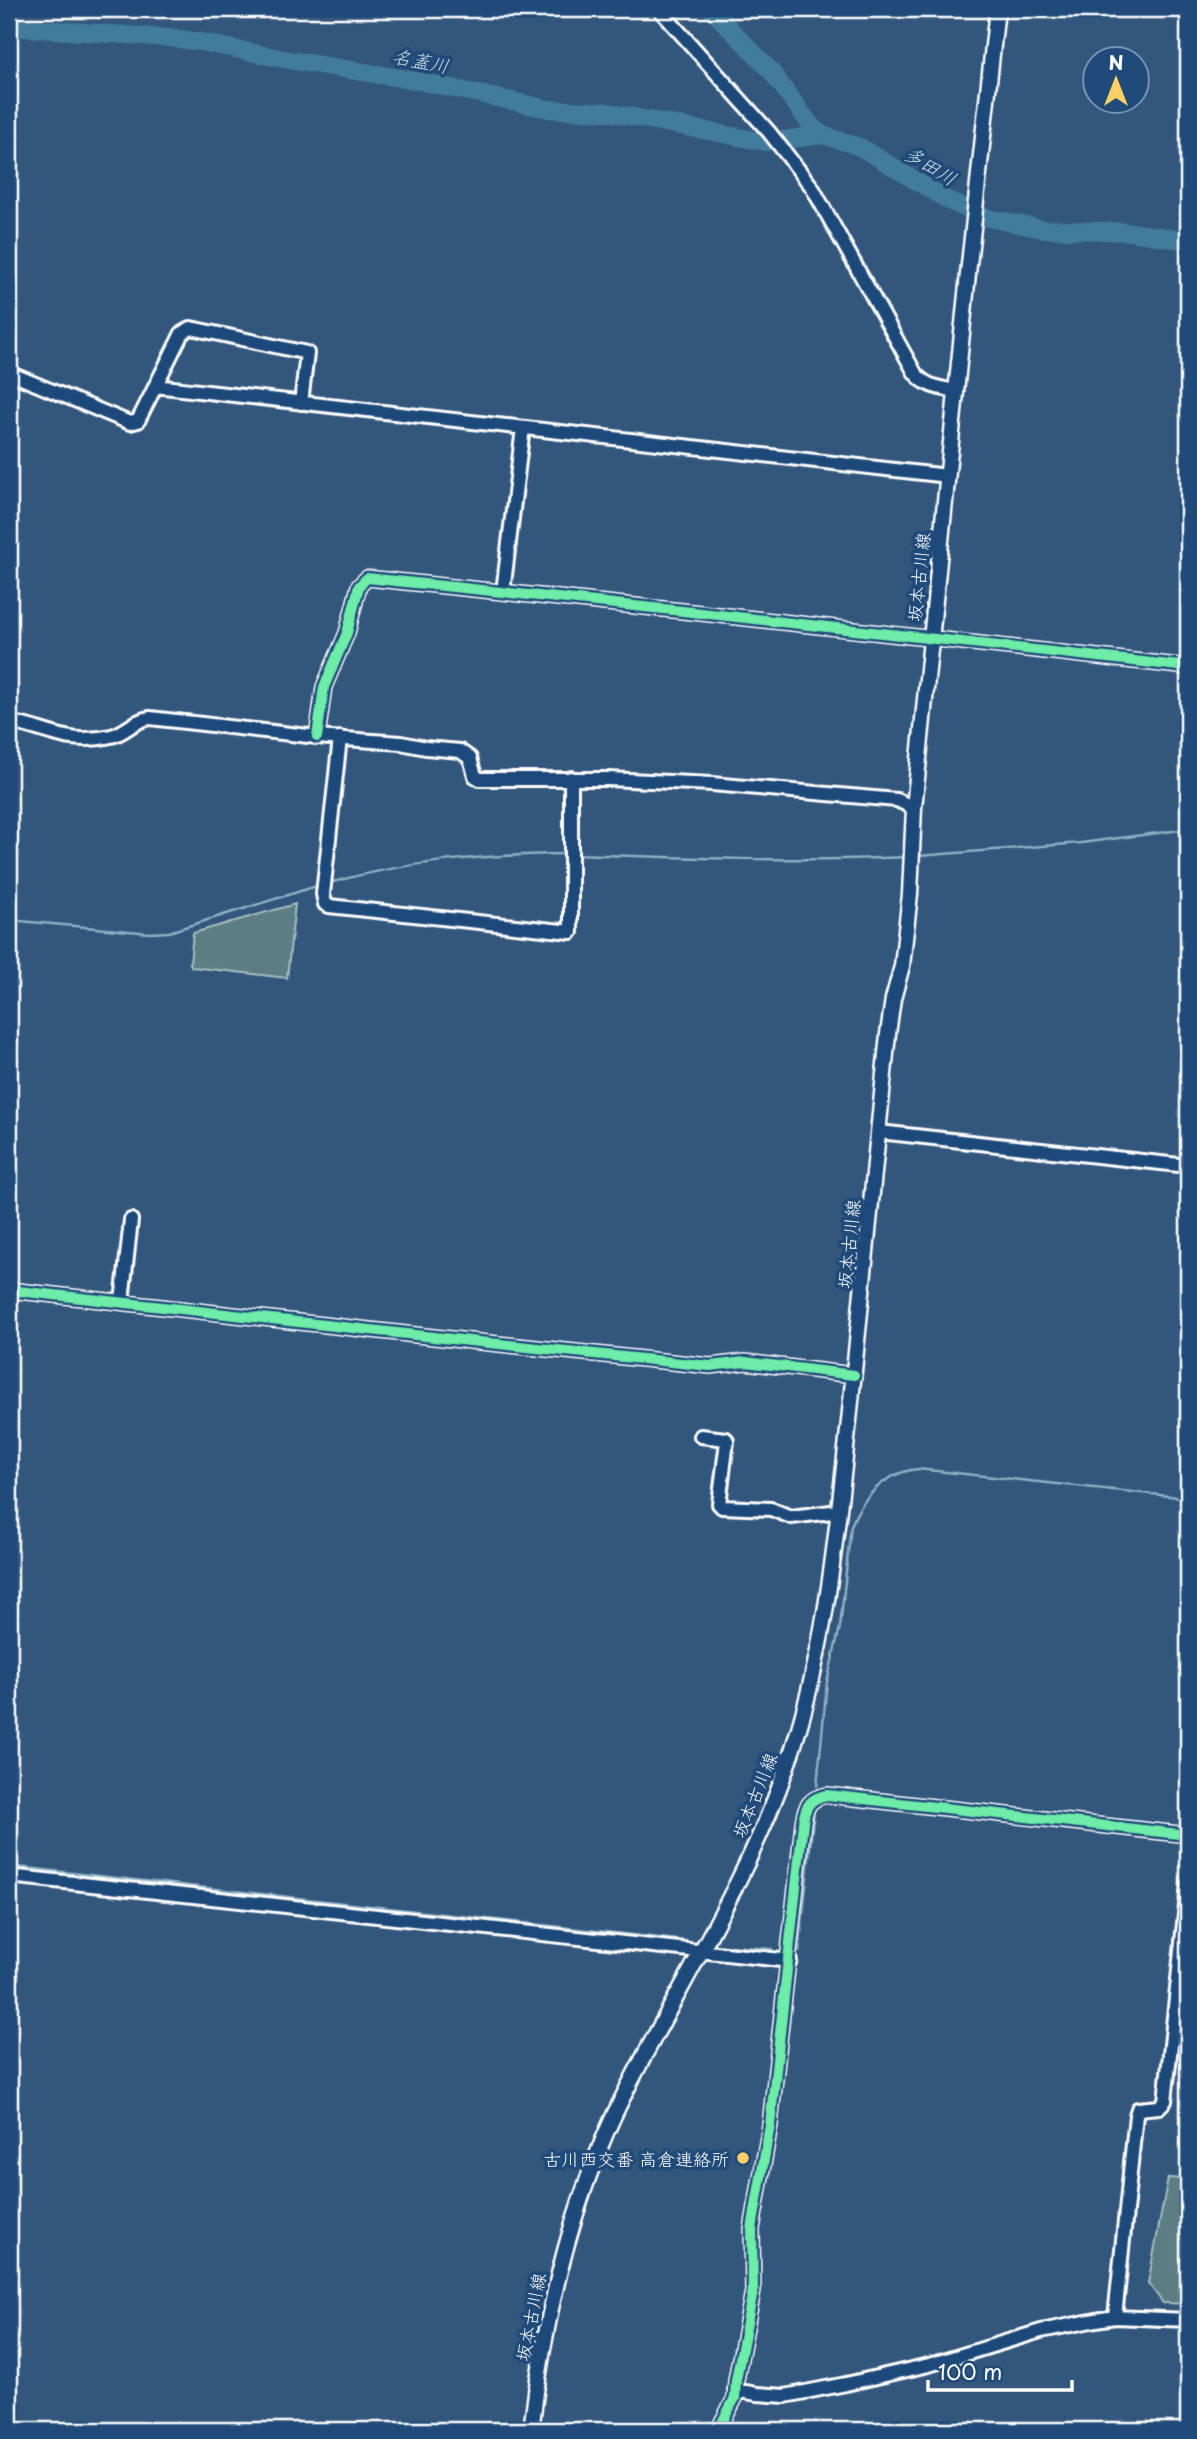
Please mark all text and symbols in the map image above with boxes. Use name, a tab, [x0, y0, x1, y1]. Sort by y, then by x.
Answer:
water label: 名蓋川	[390, 41, 452, 79]
north arrow	[1082, 46, 1152, 116]
text: N	[1108, 48, 1124, 76]
water label: 多田川	[899, 138, 963, 192]
street label: 坂本古川線	[900, 531, 936, 623]
street label: 坂本古川線	[830, 1198, 866, 1290]
street label: 坂本古川線	[725, 1748, 783, 1842]
place label: 古川西交番 高倉連絡所	[543, 2145, 729, 2172]
marker: 古川西交番 高倉連絡所	[735, 2150, 751, 2166]
street label: 坂本古川線	[508, 2270, 552, 2364]
scale bar	[928, 2348, 1071, 2392]
text: 100 m	[938, 2355, 1002, 2387]

